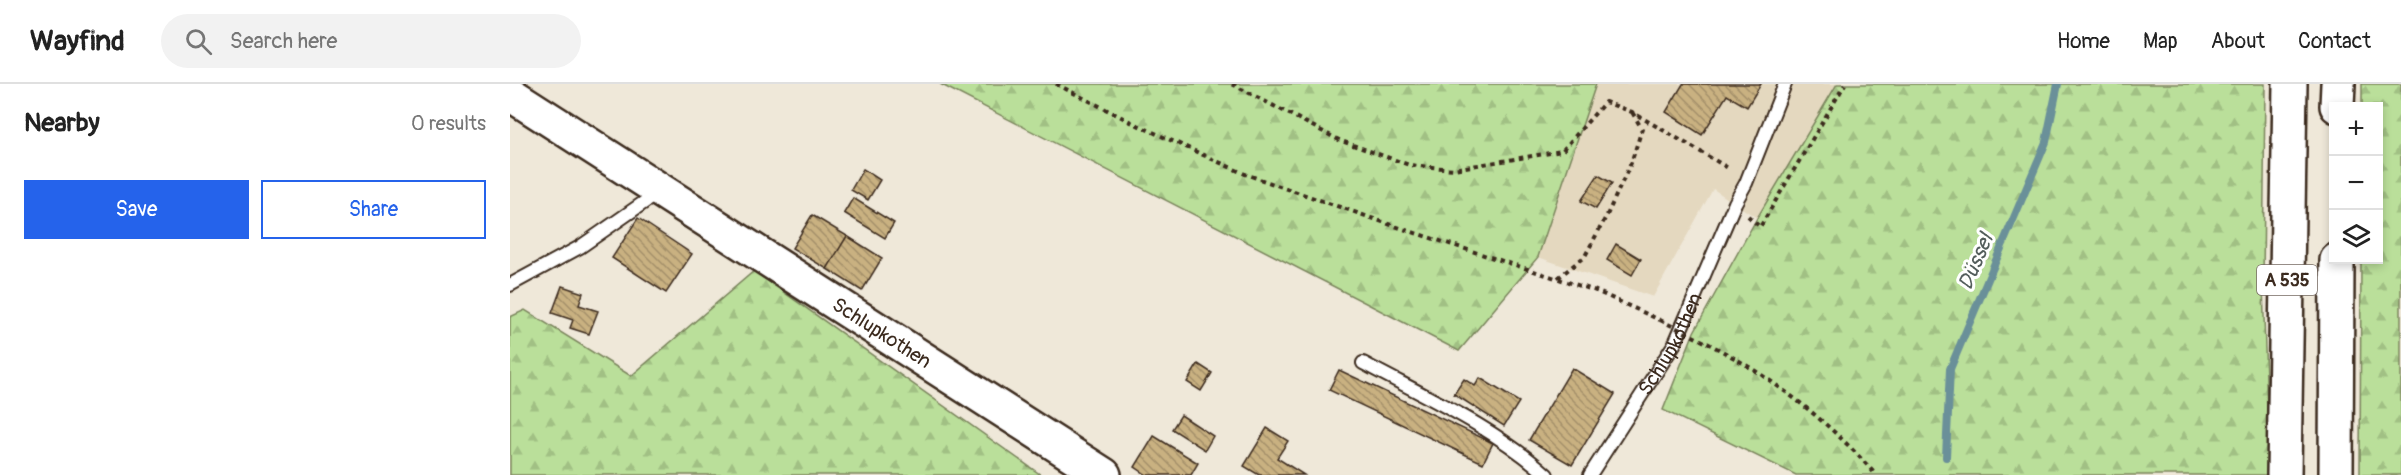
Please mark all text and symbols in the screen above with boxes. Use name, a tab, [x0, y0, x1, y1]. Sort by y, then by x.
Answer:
search box	[161, 14, 581, 68]
text: Wayfind	[30, 24, 125, 59]
icon: search	[182, 25, 215, 58]
text: Search here	[230, 27, 337, 55]
text: Home	[2057, 28, 2110, 55]
text: Map	[2143, 28, 2178, 55]
text: About	[2211, 28, 2265, 55]
text: Contact	[2298, 28, 2371, 55]
map controls	[2329, 102, 2383, 264]
button: +	[2329, 102, 2383, 156]
text: Nearby	[24, 107, 100, 139]
text: 0 results	[411, 111, 486, 136]
button: −	[2329, 156, 2383, 210]
button: Save	[24, 180, 249, 239]
button: Share	[261, 180, 486, 239]
button: layers	[2329, 210, 2383, 264]
water label: Düssel	[1952, 228, 2001, 294]
road number: A 535	[2257, 265, 2317, 295]
street label: Schlupkothen	[1632, 289, 1708, 400]
street label: Schlupkothen	[828, 292, 936, 374]

